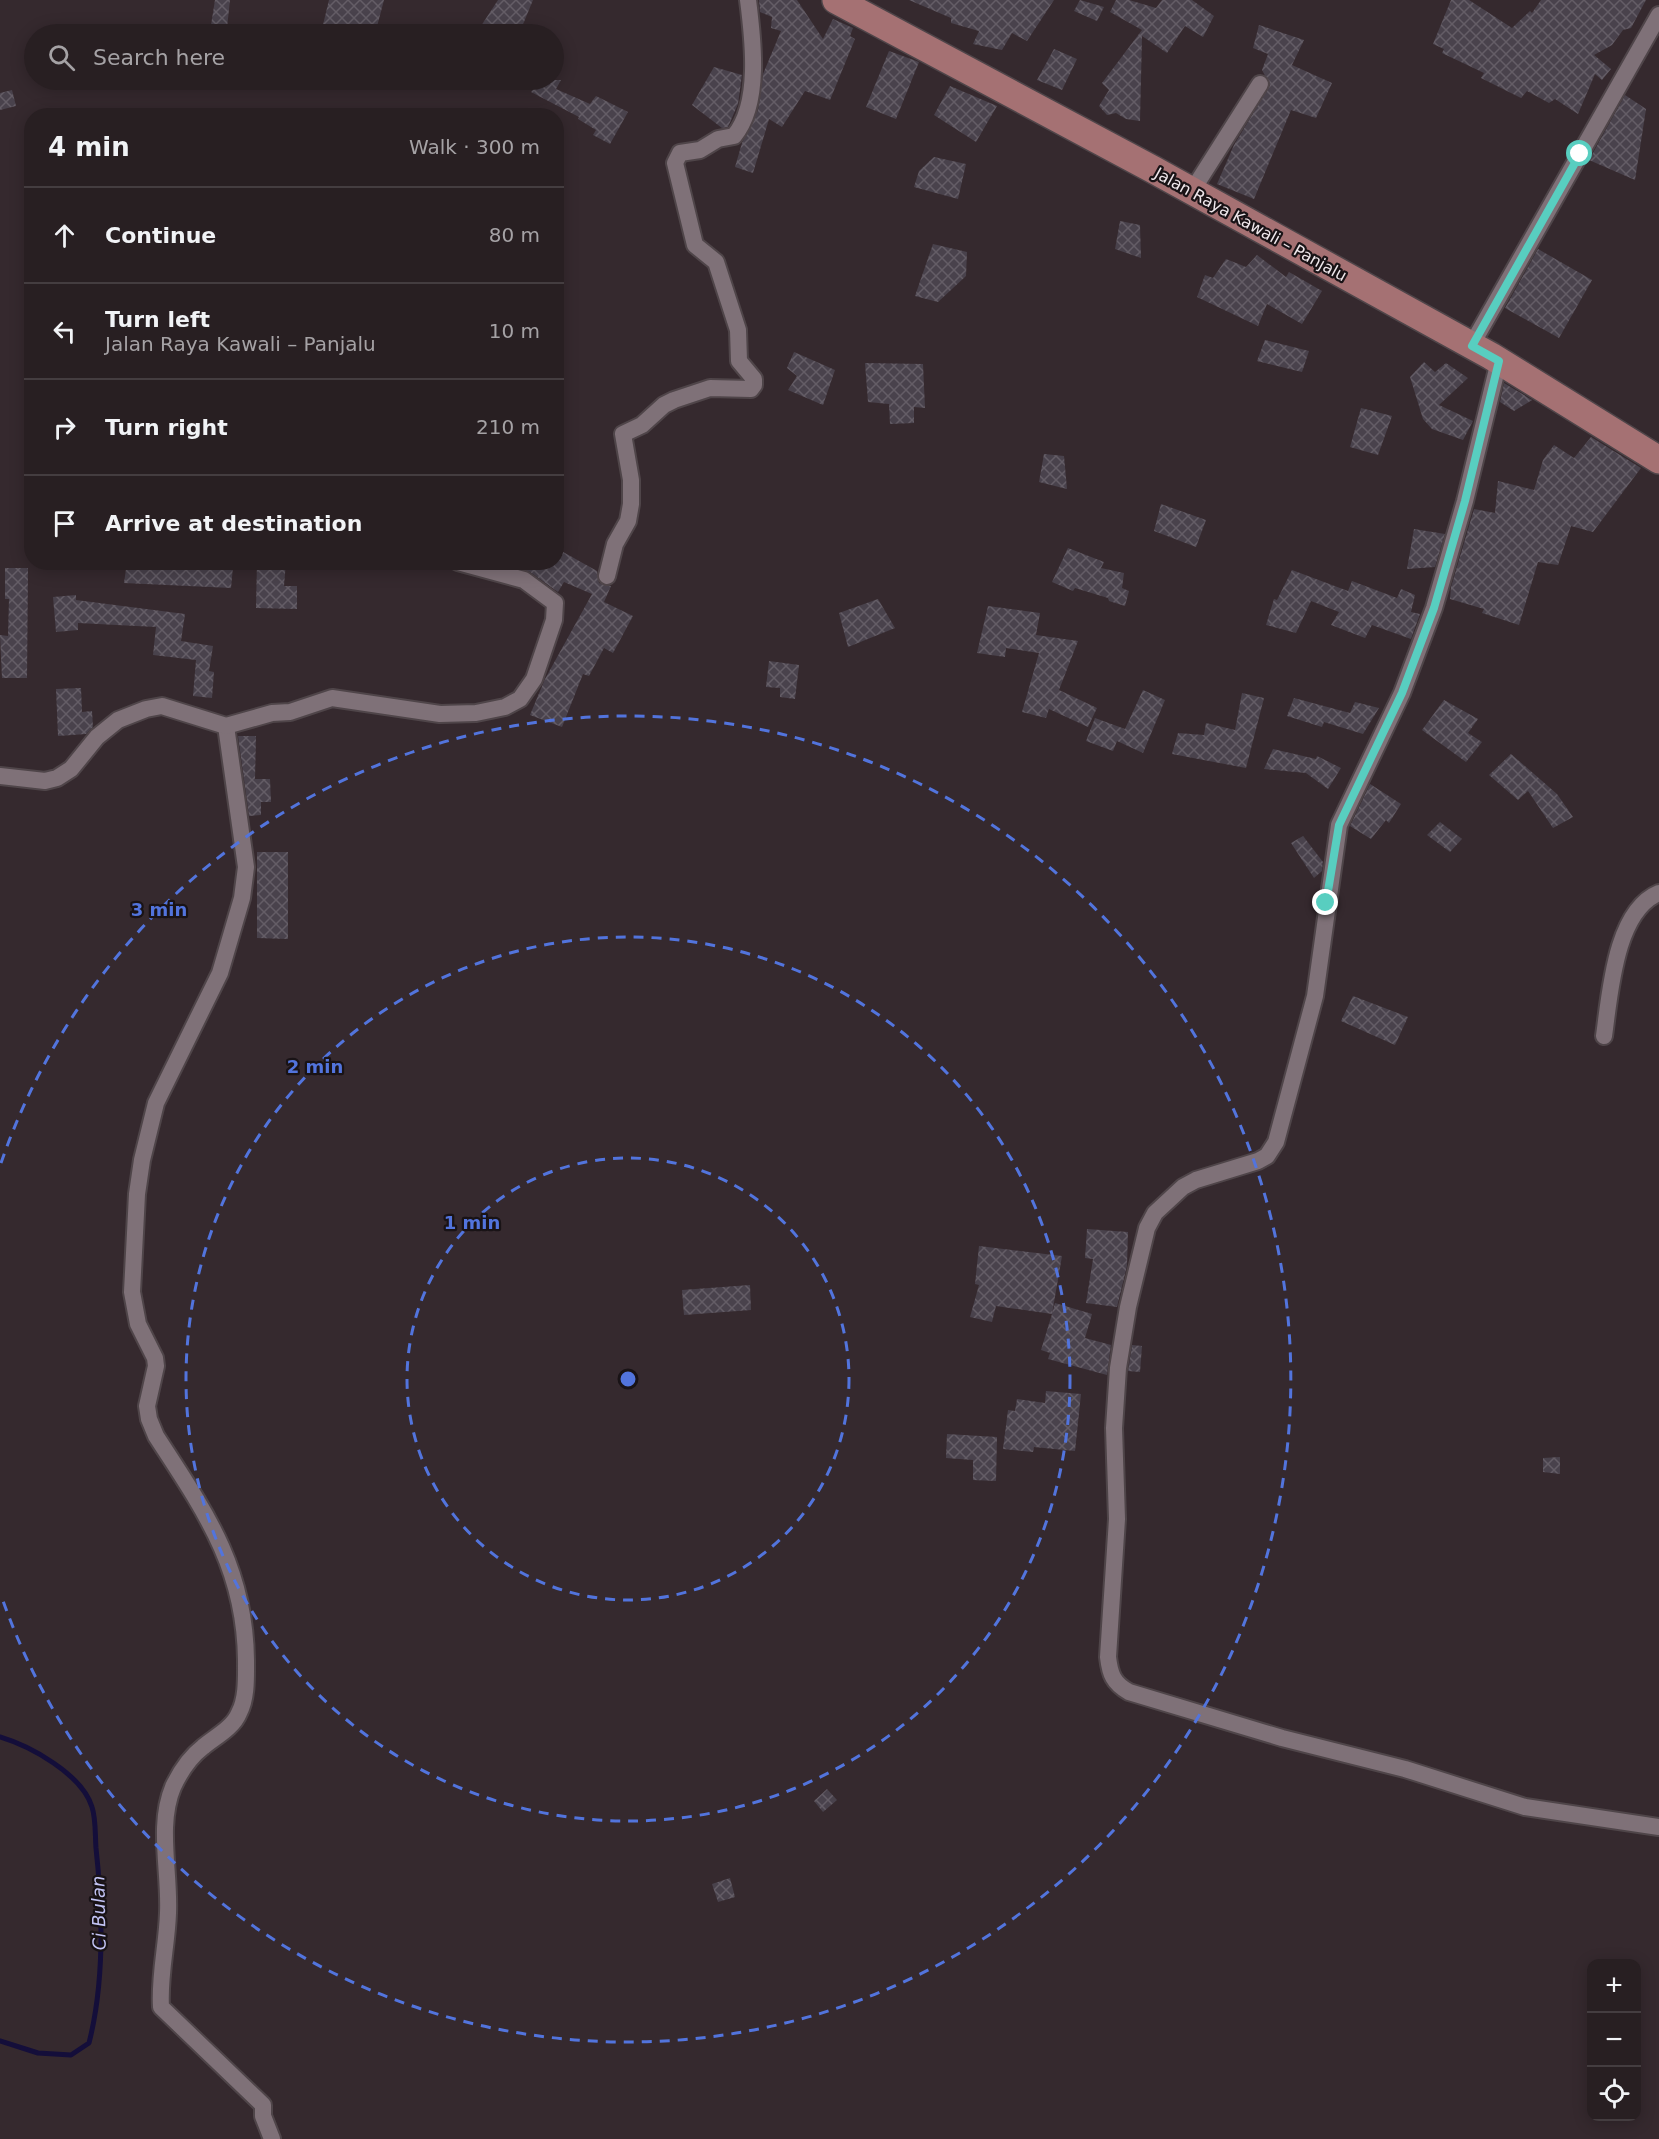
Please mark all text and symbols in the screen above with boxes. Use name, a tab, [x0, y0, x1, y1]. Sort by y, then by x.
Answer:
search box	[24, 24, 564, 90]
icon: search	[45, 41, 78, 74]
text: Search here	[93, 45, 225, 70]
text: 4 min	[48, 132, 130, 162]
text: Walk · 300 m	[409, 135, 540, 159]
route start	[1566, 140, 1592, 166]
street label: Jalan Raya Kawali – Panjalu	[1151, 163, 1350, 285]
icon: ahead	[48, 219, 81, 252]
text: Continue	[105, 223, 216, 248]
text: 80 m	[489, 223, 540, 247]
text: Turn left	[105, 307, 210, 332]
icon: left	[48, 315, 81, 348]
text: 10 m	[489, 319, 540, 343]
text: Jalan Raya Kawali – Panjalu	[105, 332, 376, 356]
icon: right	[48, 411, 81, 444]
text: Turn right	[105, 415, 228, 440]
text: 210 m	[476, 415, 540, 439]
icon: arrive	[48, 507, 81, 540]
text: Arrive at destination	[105, 511, 362, 536]
route end	[1312, 889, 1338, 915]
text: 3 min	[131, 899, 187, 920]
text: 2 min	[287, 1056, 343, 1077]
text: 1 min	[444, 1212, 500, 1233]
centre of rings	[618, 1369, 638, 1389]
water label: Ci Bulan	[87, 1876, 110, 1950]
map controls	[1587, 1959, 1641, 2121]
button: +	[1587, 1959, 1641, 2013]
button: −	[1587, 2013, 1641, 2067]
button: locate	[1587, 2067, 1641, 2121]

